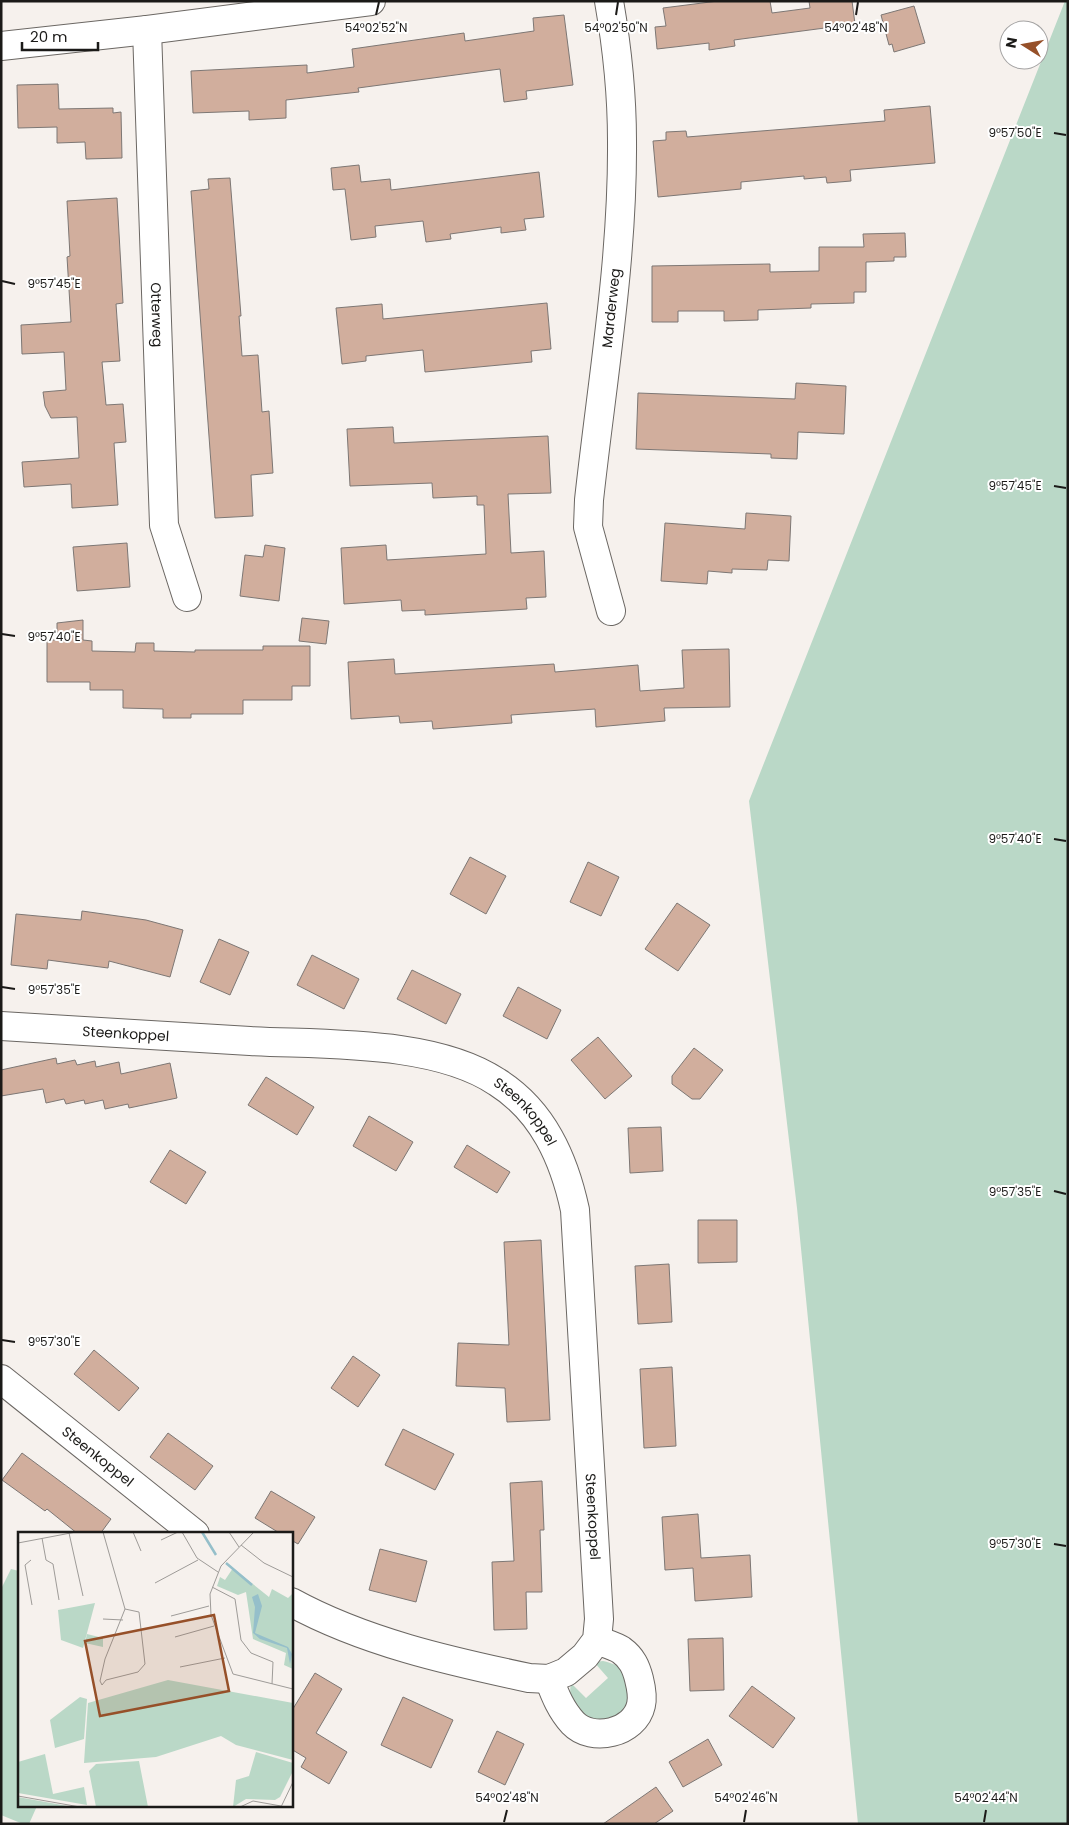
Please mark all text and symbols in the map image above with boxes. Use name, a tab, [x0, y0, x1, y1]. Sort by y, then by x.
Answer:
text: 54°02'52"N	[345, 19, 407, 36]
text: 54°02'50"N	[584, 19, 648, 36]
text: 54°02'48"N	[824, 19, 888, 36]
scale bar	[22, 20, 99, 52]
north arrow	[999, 20, 1049, 70]
text: 20 m	[30, 26, 68, 47]
text: N	[1000, 35, 1022, 50]
text: 9°57'50"E	[988, 124, 1042, 141]
street label: Marderweg	[597, 267, 625, 349]
text: 9°57'45"E	[27, 275, 81, 292]
street label: Otterweg	[146, 282, 168, 348]
text: 9°57'45"E	[988, 477, 1042, 494]
text: 9°57'40"E	[27, 628, 81, 645]
text: 9°57'40"E	[988, 830, 1042, 847]
text: 9°57'35"E	[28, 981, 80, 998]
street label: Steenkoppel	[82, 1021, 170, 1046]
street label: Steenkoppel	[490, 1072, 562, 1149]
text: 9°57'35"E	[989, 1183, 1041, 1200]
text: 9°57'30"E	[28, 1333, 80, 1350]
street label: Steenkoppel	[58, 1421, 138, 1491]
street label: Steenkoppel	[580, 1473, 606, 1561]
inset map	[18, 1532, 292, 1808]
text: 9°57'30"E	[989, 1535, 1041, 1552]
text: 54°02'48"N	[475, 1789, 539, 1806]
text: 54°02'46"N	[714, 1789, 778, 1806]
text: 54°02'44"N	[954, 1789, 1018, 1806]

